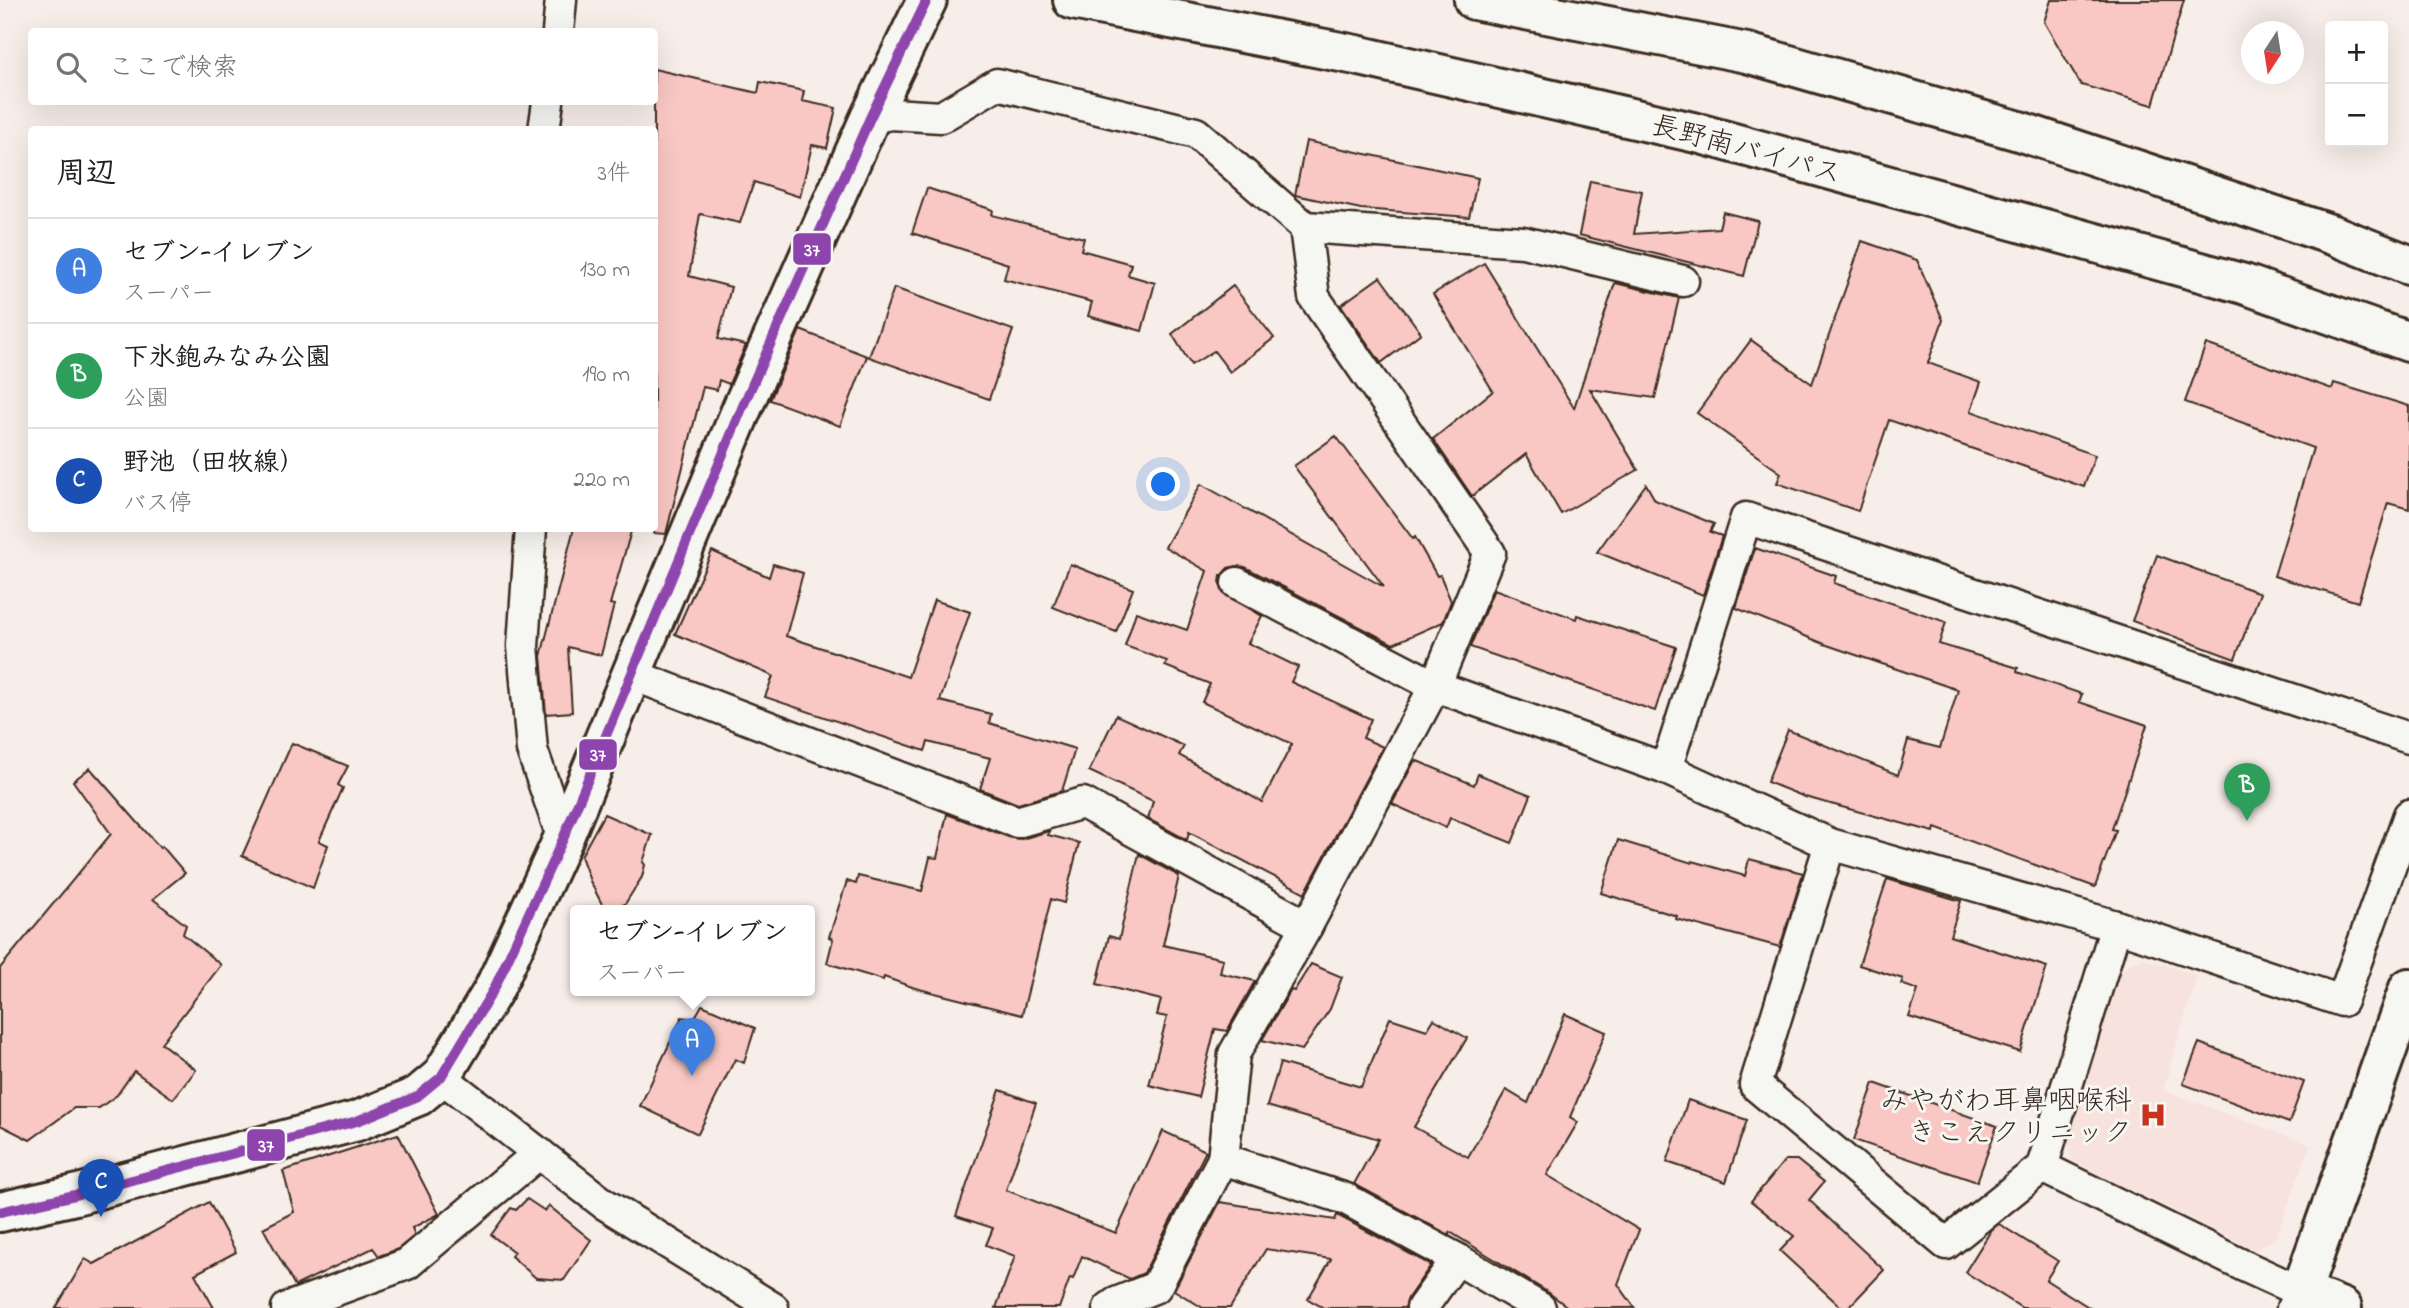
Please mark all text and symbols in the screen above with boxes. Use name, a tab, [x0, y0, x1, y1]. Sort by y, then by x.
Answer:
north arrow	[2241, 21, 2304, 84]
map controls	[2325, 21, 2388, 147]
button: +	[2325, 21, 2388, 84]
search box	[28, 28, 658, 105]
icon: search	[52, 48, 90, 86]
text: ここで検索	[108, 50, 238, 88]
button: −	[2325, 84, 2388, 147]
street label: 長野南バイパス	[1646, 106, 1846, 196]
text: 周辺	[56, 153, 116, 197]
text: 3件	[598, 158, 630, 191]
line badge: 37	[792, 232, 832, 266]
text: セブン-イレブン	[123, 235, 315, 273]
text: 37	[803, 238, 820, 265]
text: A	[72, 254, 86, 287]
text: 130 m	[580, 254, 630, 287]
text: スーパー	[123, 278, 214, 311]
text: 下氷鉋みなみ公園	[123, 340, 331, 378]
text: B	[71, 359, 87, 392]
text: 190 m	[582, 359, 630, 392]
text: 公園	[123, 383, 169, 416]
text: 野池（田牧線）	[123, 445, 305, 483]
text: C	[73, 464, 85, 497]
text: 220 m	[574, 464, 630, 497]
your location	[1146, 467, 1180, 501]
text: バス停	[123, 488, 192, 521]
line badge: 37	[578, 738, 618, 771]
text: 37	[589, 743, 606, 770]
pin: B	[2224, 763, 2270, 821]
popup	[570, 905, 815, 996]
text: セブン-イレブン	[597, 915, 788, 953]
text: スーパー	[597, 958, 688, 991]
pin: A	[669, 1018, 715, 1076]
place label: みやがわ耳鼻咽喉科 きこえクリニック	[1880, 1082, 2132, 1155]
hospital icon: みやがわ耳鼻咽喉科 きこえクリニック	[2138, 1100, 2168, 1130]
line badge: 37	[246, 1128, 286, 1162]
text: 37	[257, 1134, 274, 1161]
pin: C	[78, 1159, 124, 1217]

